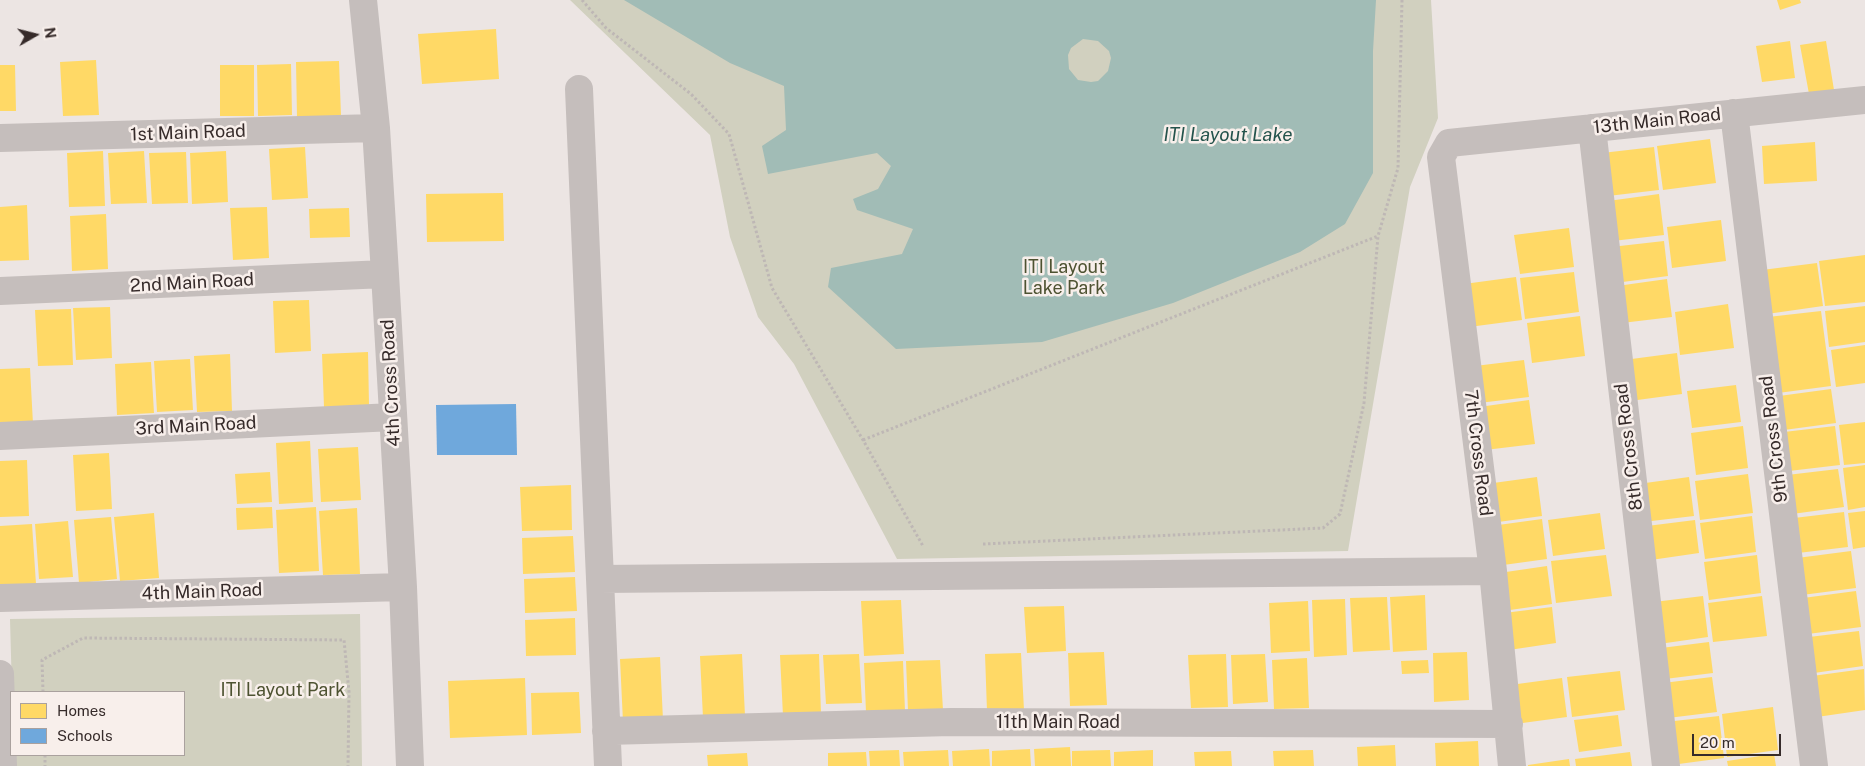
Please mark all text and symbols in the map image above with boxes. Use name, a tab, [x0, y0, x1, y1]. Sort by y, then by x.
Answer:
north arrow	[10, 10, 60, 60]
text: N	[41, 26, 59, 39]
street label: 13th Main Road	[1592, 104, 1722, 138]
street label: 1st Main Road	[130, 120, 246, 146]
water label: ITI Layout Lake	[1163, 124, 1293, 146]
park label: ITI Layout Lake Park	[1023, 256, 1105, 298]
street label: 2nd Main Road	[130, 269, 254, 297]
street label: 4th Cross Road	[377, 319, 405, 447]
street label: 9th Cross Road	[1756, 374, 1792, 504]
street label: 8th Cross Road	[1610, 382, 1648, 512]
street label: 7th Cross Road	[1460, 389, 1496, 517]
street label: 3rd Main Road	[135, 412, 257, 440]
street label: 4th Main Road	[141, 579, 263, 605]
park label: ITI Layout Park	[221, 679, 345, 701]
legend	[10, 691, 185, 756]
text: Homes	[57, 702, 106, 719]
street label: 11th Main Road	[996, 711, 1120, 733]
scale bar	[1695, 724, 1784, 756]
text: Schools	[57, 727, 113, 744]
text: 20 m	[1700, 734, 1735, 751]

